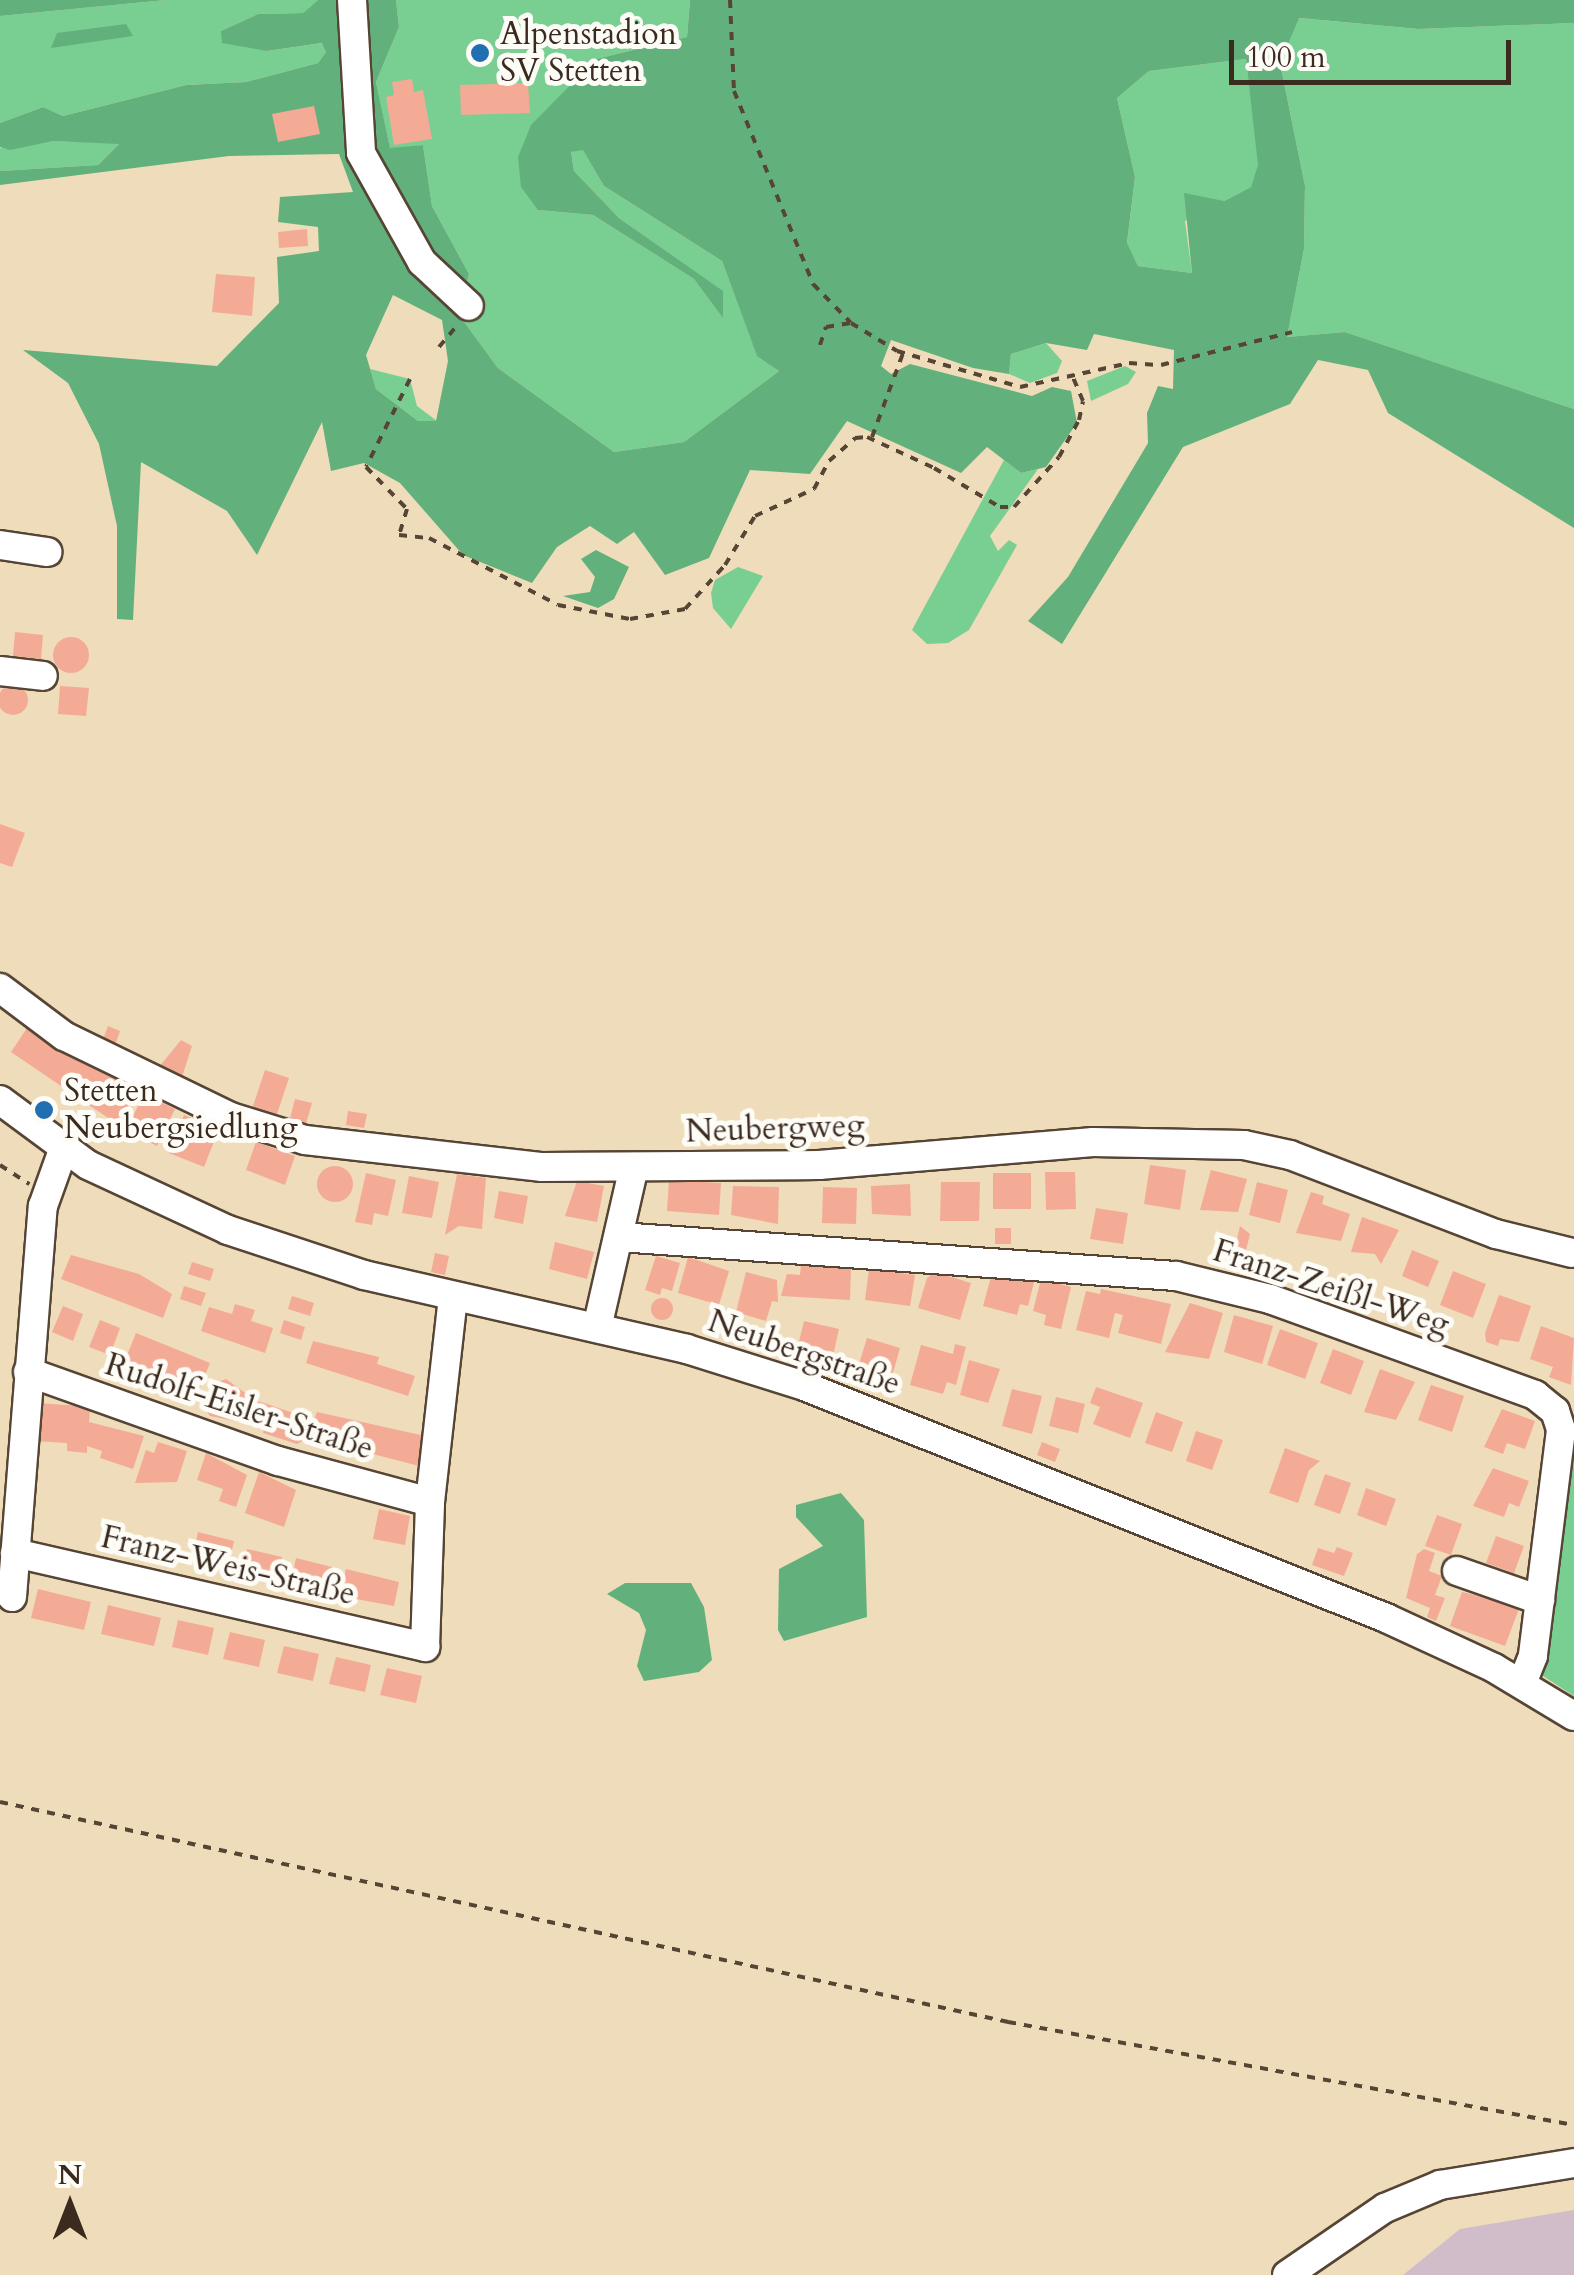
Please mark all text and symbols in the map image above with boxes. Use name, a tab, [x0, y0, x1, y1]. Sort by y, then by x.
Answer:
place label: Alpenstadion SV Stetten	[500, 16, 677, 91]
scale bar	[1234, 20, 1516, 82]
text: 100 m	[1246, 37, 1326, 78]
marker: Alpenstadion SV Stetten	[469, 42, 491, 64]
place label: Stetten Neubergsiedlung	[64, 1073, 298, 1148]
marker: Stetten Neubergsiedlung	[33, 1099, 55, 1121]
street label: Neubergweg	[685, 1107, 865, 1151]
street label: Franz-Zeißl-Weg	[1208, 1232, 1454, 1344]
street label: Neubergstraße	[703, 1302, 905, 1404]
street label: Rudolf-Eisler-Straße	[100, 1346, 378, 1468]
street label: Franz-Weis-Straße	[97, 1518, 359, 1614]
north arrow	[20, 2155, 120, 2255]
text: N	[58, 2156, 82, 2194]

